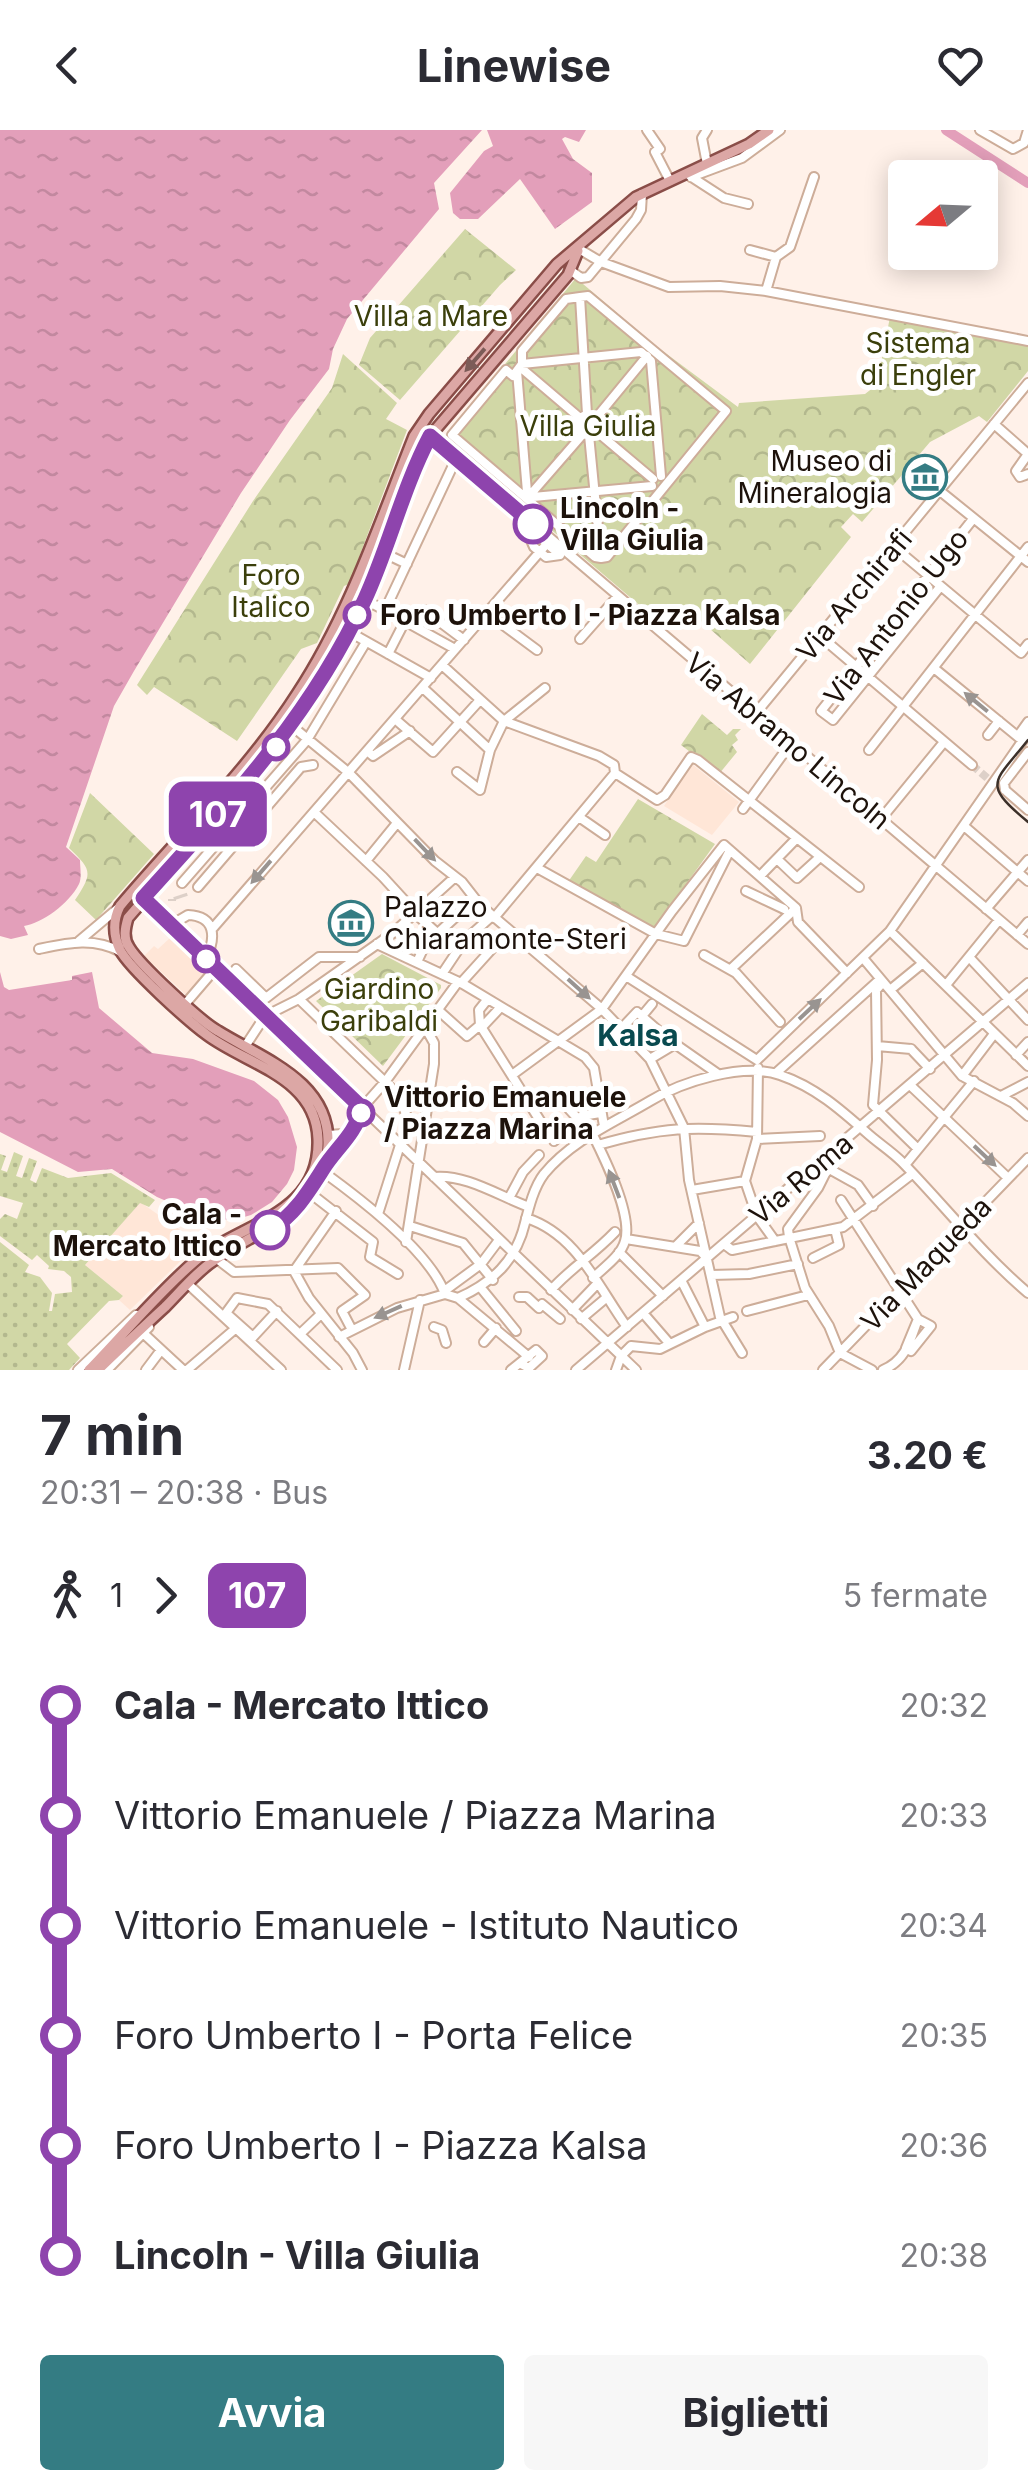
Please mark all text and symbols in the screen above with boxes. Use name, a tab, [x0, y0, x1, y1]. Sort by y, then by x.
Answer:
icon: back	[40, 38, 95, 93]
text: Linewise	[417, 38, 611, 93]
icon: heart	[933, 38, 988, 93]
north arrow	[888, 160, 998, 270]
map controls	[888, 160, 998, 270]
park label: Villa a Mare	[354, 299, 508, 333]
park label: Sistema di Engler	[860, 326, 976, 392]
one-way arrow	[465, 347, 487, 372]
park label: Villa Giulia	[520, 409, 656, 443]
place label: Museo di Mineralogia	[738, 444, 892, 510]
museum icon: Museo di Mineralogia	[902, 454, 948, 500]
place label: Lincoln - Villa Giulia	[560, 491, 704, 557]
marker: Lincoln - Villa Giulia	[514, 505, 552, 543]
street label: Via Archirafi	[789, 522, 919, 668]
street label: Via Antonio Ugo	[817, 522, 975, 712]
park label: Foro Italico	[231, 558, 311, 624]
place label: Foro Umberto I - Piazza Kalsa	[380, 598, 781, 632]
marker: Foro Umberto I - Piazza Kalsa	[344, 602, 370, 628]
street label: Via Abramo Lincoln	[679, 645, 897, 837]
one-way arrow	[964, 692, 989, 713]
unlabelled marker	[263, 734, 289, 760]
line badge: 107	[160, 782, 276, 846]
text: 107	[189, 793, 247, 835]
one-way arrow	[413, 838, 436, 862]
one-way arrow	[250, 859, 272, 884]
place label: Palazzo Chiaramonte-Steri	[384, 890, 627, 956]
museum icon: Palazzo Chiaramonte-Steri	[328, 900, 374, 946]
unlabelled marker	[193, 946, 219, 972]
park label: Giardino Garibaldi	[320, 972, 438, 1038]
one-way arrow	[566, 977, 590, 1000]
one-way arrow	[797, 997, 821, 1021]
district label: Kalsa	[597, 1017, 679, 1053]
place label: Vittorio Emanuele / Piazza Marina	[384, 1080, 627, 1146]
marker: Vittorio Emanuele / Piazza Marina	[348, 1100, 374, 1126]
street label: Via Roma	[742, 1126, 860, 1232]
one-way arrow	[973, 1144, 997, 1167]
one-way arrow	[606, 1168, 621, 1198]
street label: Via Maqueda	[853, 1190, 999, 1338]
place label: Cala - Mercato Ittico	[53, 1197, 242, 1263]
marker: Cala - Mercato Ittico	[251, 1211, 289, 1249]
one-way arrow	[373, 1304, 403, 1320]
text: 7 min	[40, 1402, 184, 1468]
text: 3.20 €	[867, 1432, 988, 1478]
text: 20:31 – 20:38 · Bus	[40, 1473, 328, 1512]
icon: walk	[40, 1568, 95, 1623]
icon: forward	[138, 1568, 193, 1623]
text: 107	[228, 1574, 286, 1616]
text: 1	[110, 1576, 123, 1615]
text: 5 fermate	[843, 1576, 988, 1615]
text: Cala - Mercato Ittico	[114, 1682, 489, 1728]
text: 20:32	[900, 1686, 988, 1725]
text: Vittorio Emanuele / Piazza Marina	[114, 1792, 717, 1838]
text: 20:33	[900, 1796, 988, 1835]
text: Vittorio Emanuele - Istituto Nautico	[114, 1902, 739, 1948]
text: 20:34	[899, 1906, 988, 1945]
text: Foro Umberto I - Porta Felice	[114, 2012, 633, 2058]
text: 20:35	[900, 2016, 988, 2055]
text: Foro Umberto I - Piazza Kalsa	[114, 2122, 648, 2168]
text: 20:36	[899, 2126, 988, 2165]
text: Lincoln - Villa Giulia	[114, 2232, 480, 2278]
text: 20:38	[900, 2236, 988, 2275]
button: Avvia	[40, 2355, 504, 2470]
button: Biglietti	[524, 2355, 988, 2470]

